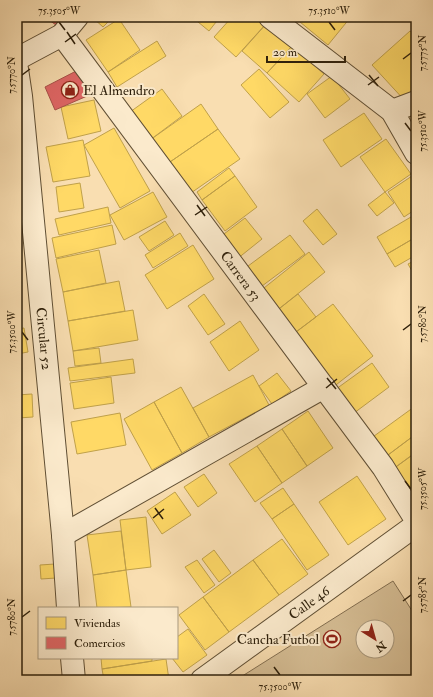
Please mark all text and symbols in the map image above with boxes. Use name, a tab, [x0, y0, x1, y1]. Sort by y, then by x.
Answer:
text: 75.3505°W	[38, 5, 81, 17]
text: 75.3510°W	[308, 5, 350, 17]
text: 7.5775°N	[417, 35, 429, 71]
scale bar	[267, 38, 345, 64]
text: 20 m	[273, 45, 298, 60]
text: 7.5770°N	[6, 56, 18, 94]
shop icon: El Almendro	[60, 80, 80, 100]
place label: El Almendro	[83, 82, 155, 99]
text: 75.3510°W	[417, 110, 429, 152]
street label: Carrera 53	[217, 248, 265, 304]
text: 7.5780°N	[417, 305, 429, 343]
street label: Circular 52	[33, 307, 56, 371]
text: 75.3500°W	[6, 310, 18, 353]
text: 75.3505°W	[417, 467, 429, 510]
text: 7.5785°N	[417, 577, 429, 613]
street label: Calle 46	[285, 581, 333, 623]
text: 7.5780°N	[6, 598, 18, 636]
legend	[38, 607, 178, 659]
text: Viviendas	[74, 616, 120, 631]
north arrow	[355, 619, 395, 659]
sports icon: Cancha Futbol	[322, 629, 342, 649]
place label: Cancha Futbol	[237, 631, 319, 648]
text: Comercios	[74, 636, 125, 651]
text: N	[372, 638, 389, 655]
text: 75.3500°W	[259, 681, 302, 693]

